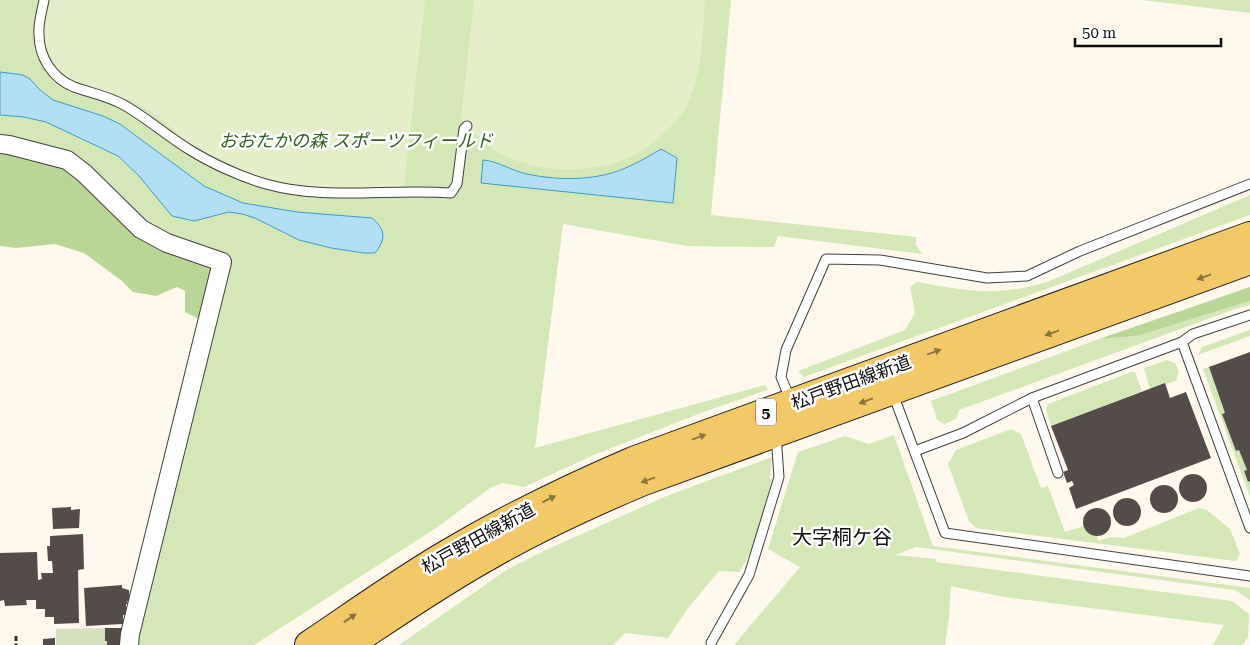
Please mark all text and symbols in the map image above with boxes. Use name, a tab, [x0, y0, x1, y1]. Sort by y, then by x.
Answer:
scale bar	[1075, 15, 1221, 47]
text: 50 m	[1082, 24, 1117, 42]
park label: おおたかの森 スポーツフィールド	[219, 130, 494, 151]
one-way arrow	[1196, 273, 1211, 281]
one-way arrow	[1044, 330, 1059, 337]
one-way arrow	[927, 348, 942, 355]
street label: 松戸野田線新道	[788, 351, 914, 413]
one-way arrow	[858, 397, 873, 405]
road number: 5	[756, 398, 776, 426]
one-way arrow	[692, 433, 707, 440]
one-way arrow	[640, 477, 655, 484]
one-way arrow	[542, 495, 556, 503]
street label: 松戸野田線新道	[418, 498, 538, 578]
district label: 大字桐ケ谷	[792, 525, 892, 549]
one-way arrow	[343, 613, 356, 622]

